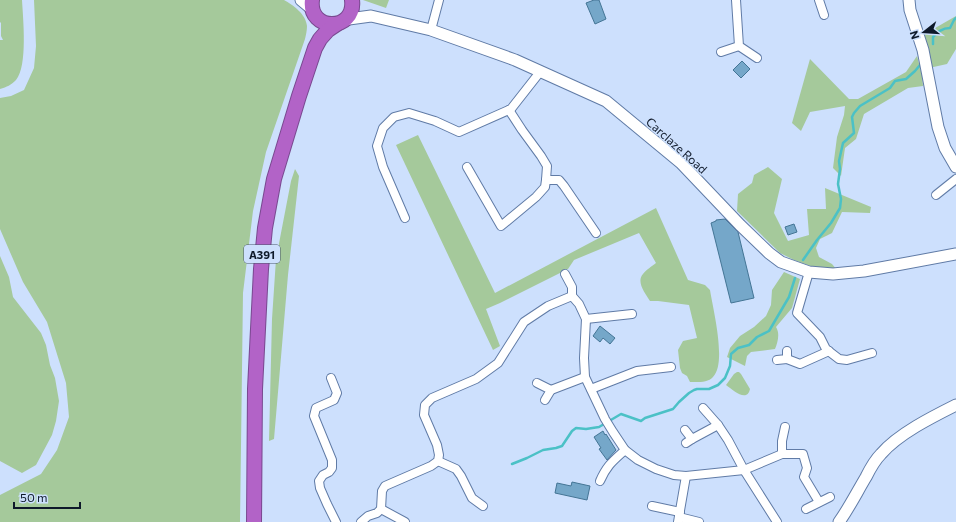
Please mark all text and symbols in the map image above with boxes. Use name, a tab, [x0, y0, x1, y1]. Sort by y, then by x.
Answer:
north arrow	[904, 12, 944, 52]
text: N	[907, 29, 921, 41]
street label: Carclaze Road	[644, 114, 710, 176]
road number: A391	[244, 245, 280, 263]
scale bar	[14, 484, 80, 510]
text: 50 m	[20, 490, 48, 504]

